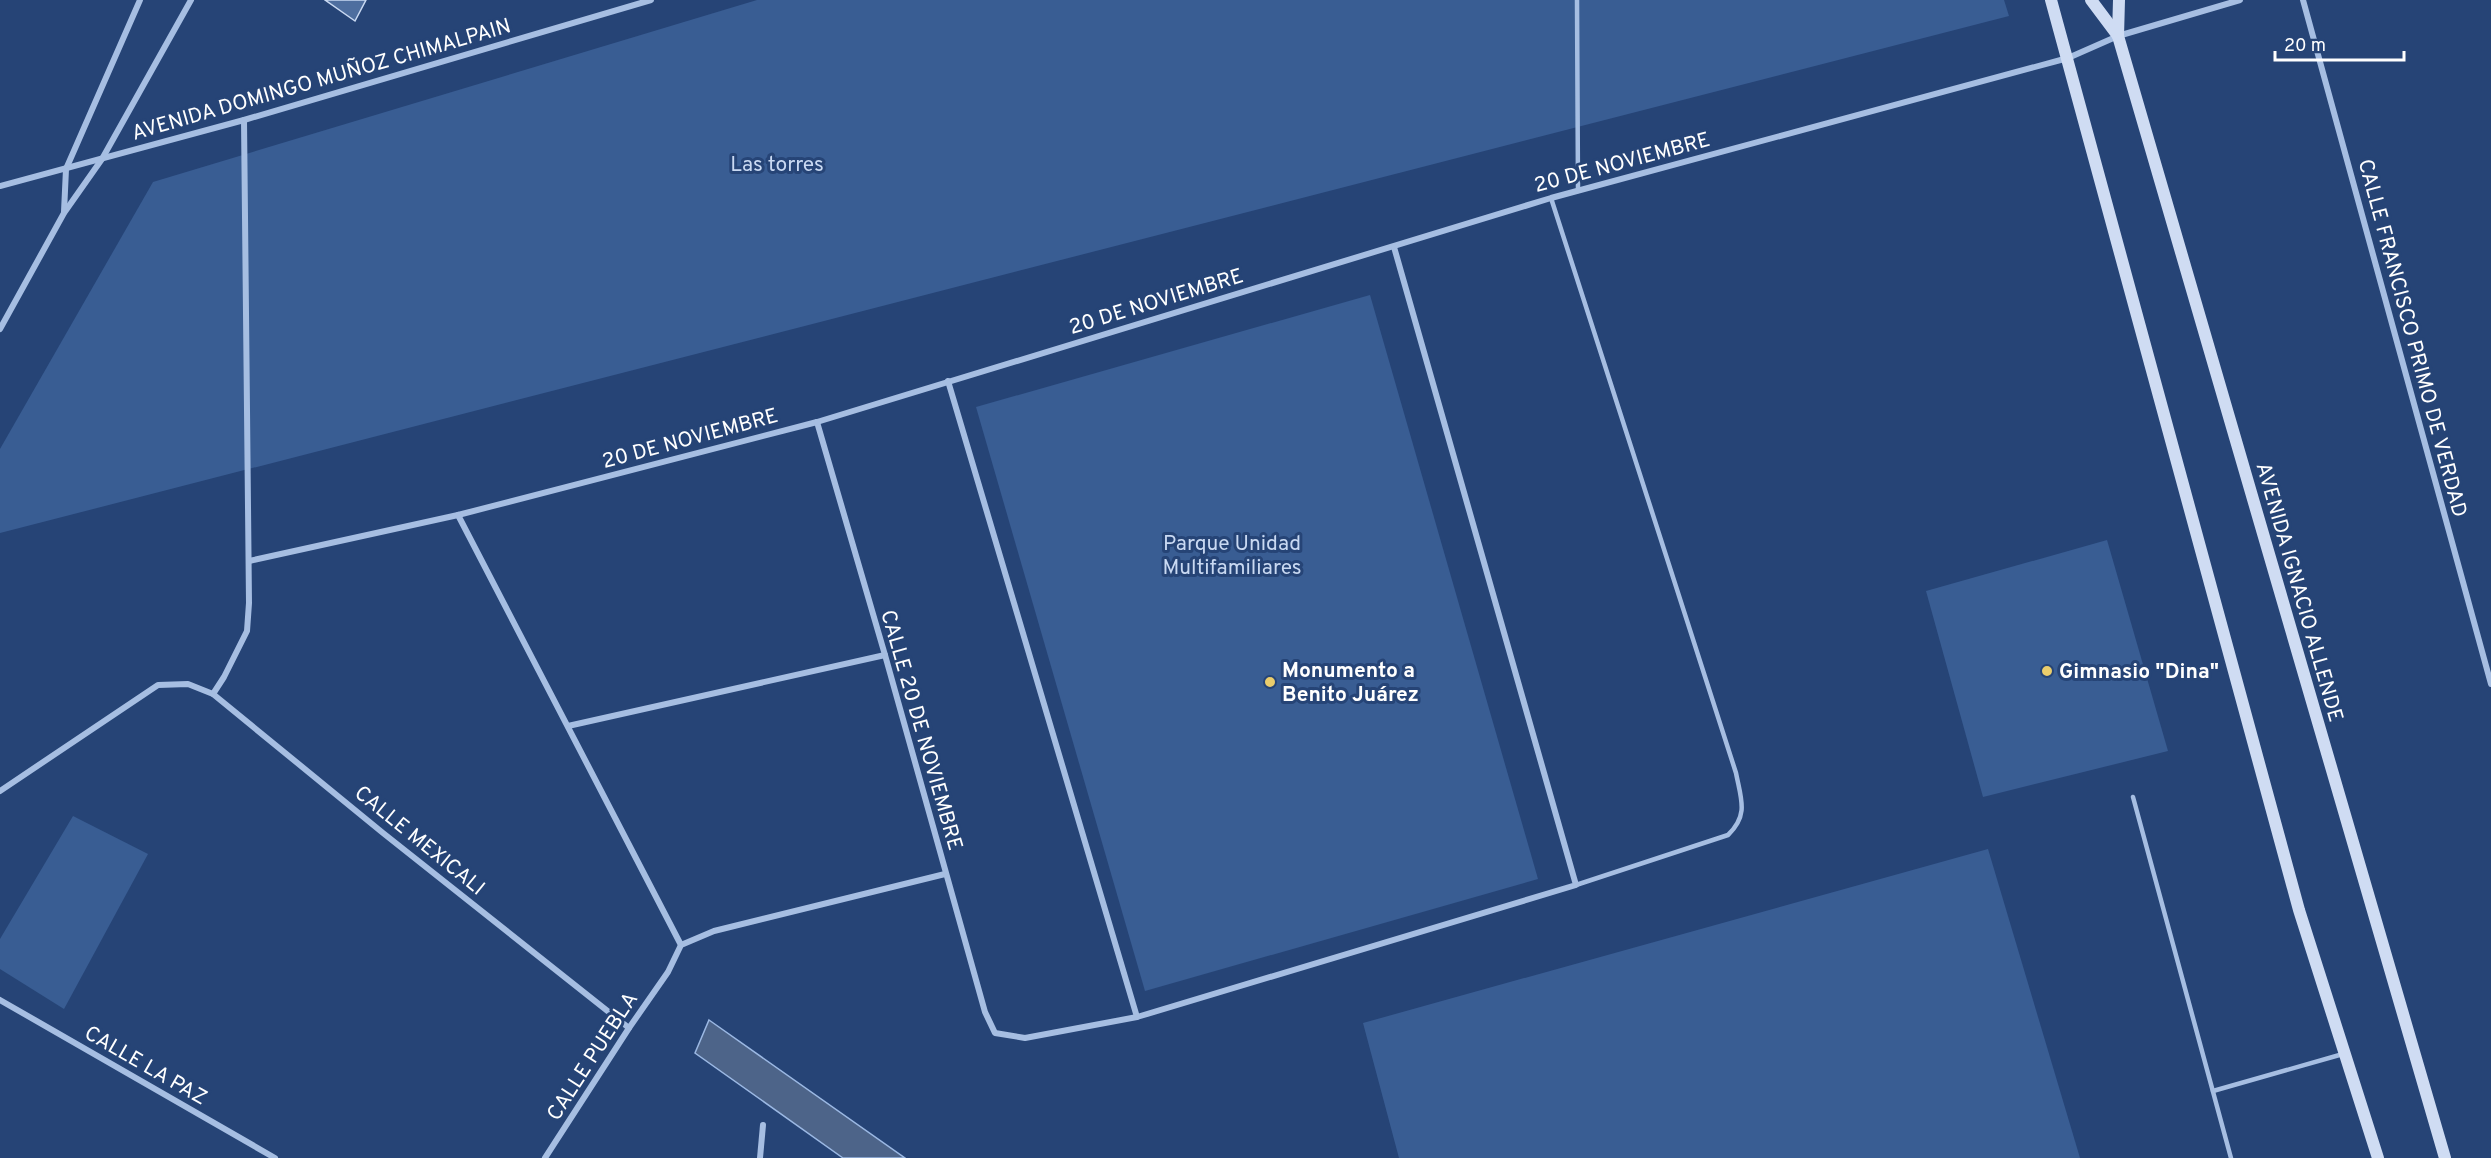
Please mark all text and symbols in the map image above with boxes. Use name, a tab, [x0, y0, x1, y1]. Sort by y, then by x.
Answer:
street label: AVENIDA DOMINGO MUÑOZ CHIMALPAIN	[129, 13, 514, 148]
scale bar	[2275, 24, 2404, 62]
text: 20 m	[2284, 35, 2326, 58]
street label: 20 DE NOVIEMBRE	[1531, 127, 1713, 200]
park label: Las torres	[730, 152, 824, 179]
street label: CALLE FRANCISCO PRIMO DE VERDAD	[2351, 156, 2472, 520]
street label: 20 DE NOVIEMBRE	[1066, 263, 1247, 342]
street label: 20 DE NOVIEMBRE	[599, 403, 781, 476]
street label: AVENIDA IGNACIO ALLENDE	[2249, 460, 2349, 725]
park label: Parque Unidad Multifamiliares	[1162, 531, 1302, 582]
street label: CALLE 20 DE NOVIEMBRE	[873, 607, 968, 854]
place label: Monumento a Benito Juárez	[1282, 658, 1419, 709]
place label: Gimnasio "Dina"	[2059, 659, 2219, 686]
marker: Gimnasio "Dina"	[2040, 664, 2054, 678]
marker: Monumento a Benito Juárez	[1263, 675, 1277, 689]
street label: CALLE MEXICALI	[348, 780, 490, 902]
street label: CALLE PUEBLA	[542, 987, 645, 1126]
street label: CALLE LA PAZ	[79, 1020, 212, 1112]

